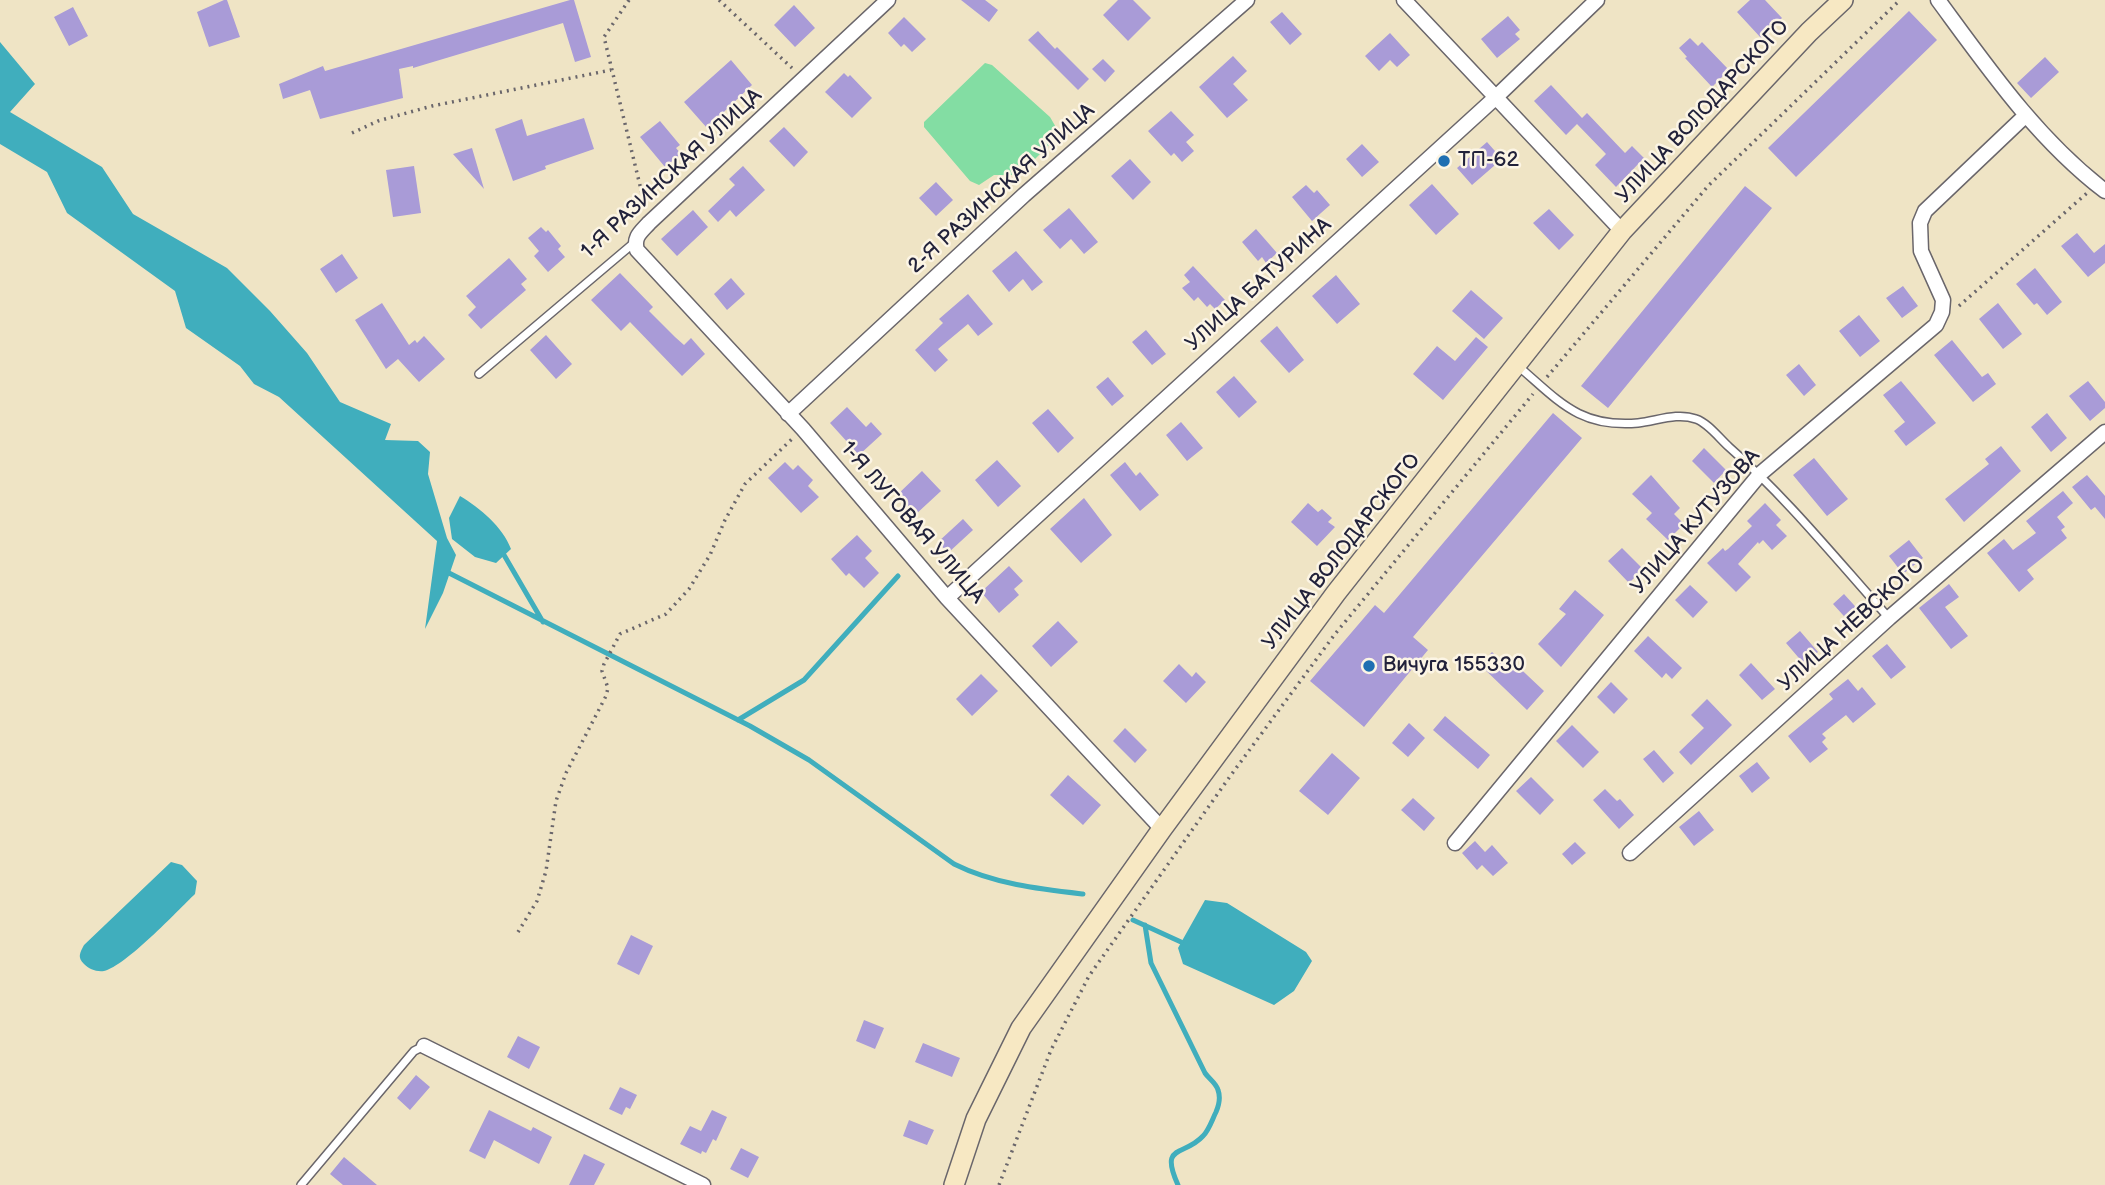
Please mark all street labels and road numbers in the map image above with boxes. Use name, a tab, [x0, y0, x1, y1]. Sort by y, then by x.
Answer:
street label: УЛИЦА ВОЛОДАРСКОГО	[1611, 15, 1795, 209]
street label: 1-Я РАЗИНСКАЯ УЛИЦА	[576, 84, 768, 264]
street label: 2-Я РАЗИНСКАЯ УЛИЦА	[904, 99, 1100, 279]
street label: УЛИЦА БАТУРИНА	[1181, 213, 1337, 357]
street label: 1-Я ЛУГОВАЯ УЛИЦА	[835, 437, 989, 609]
street label: УЛИЦА КУТУЗОВА	[1626, 444, 1766, 600]
street label: УЛИЦА ВОЛОДАРСКОГО	[1258, 449, 1426, 655]
street label: УЛИЦА НЕВСКОГО	[1774, 553, 1930, 697]

